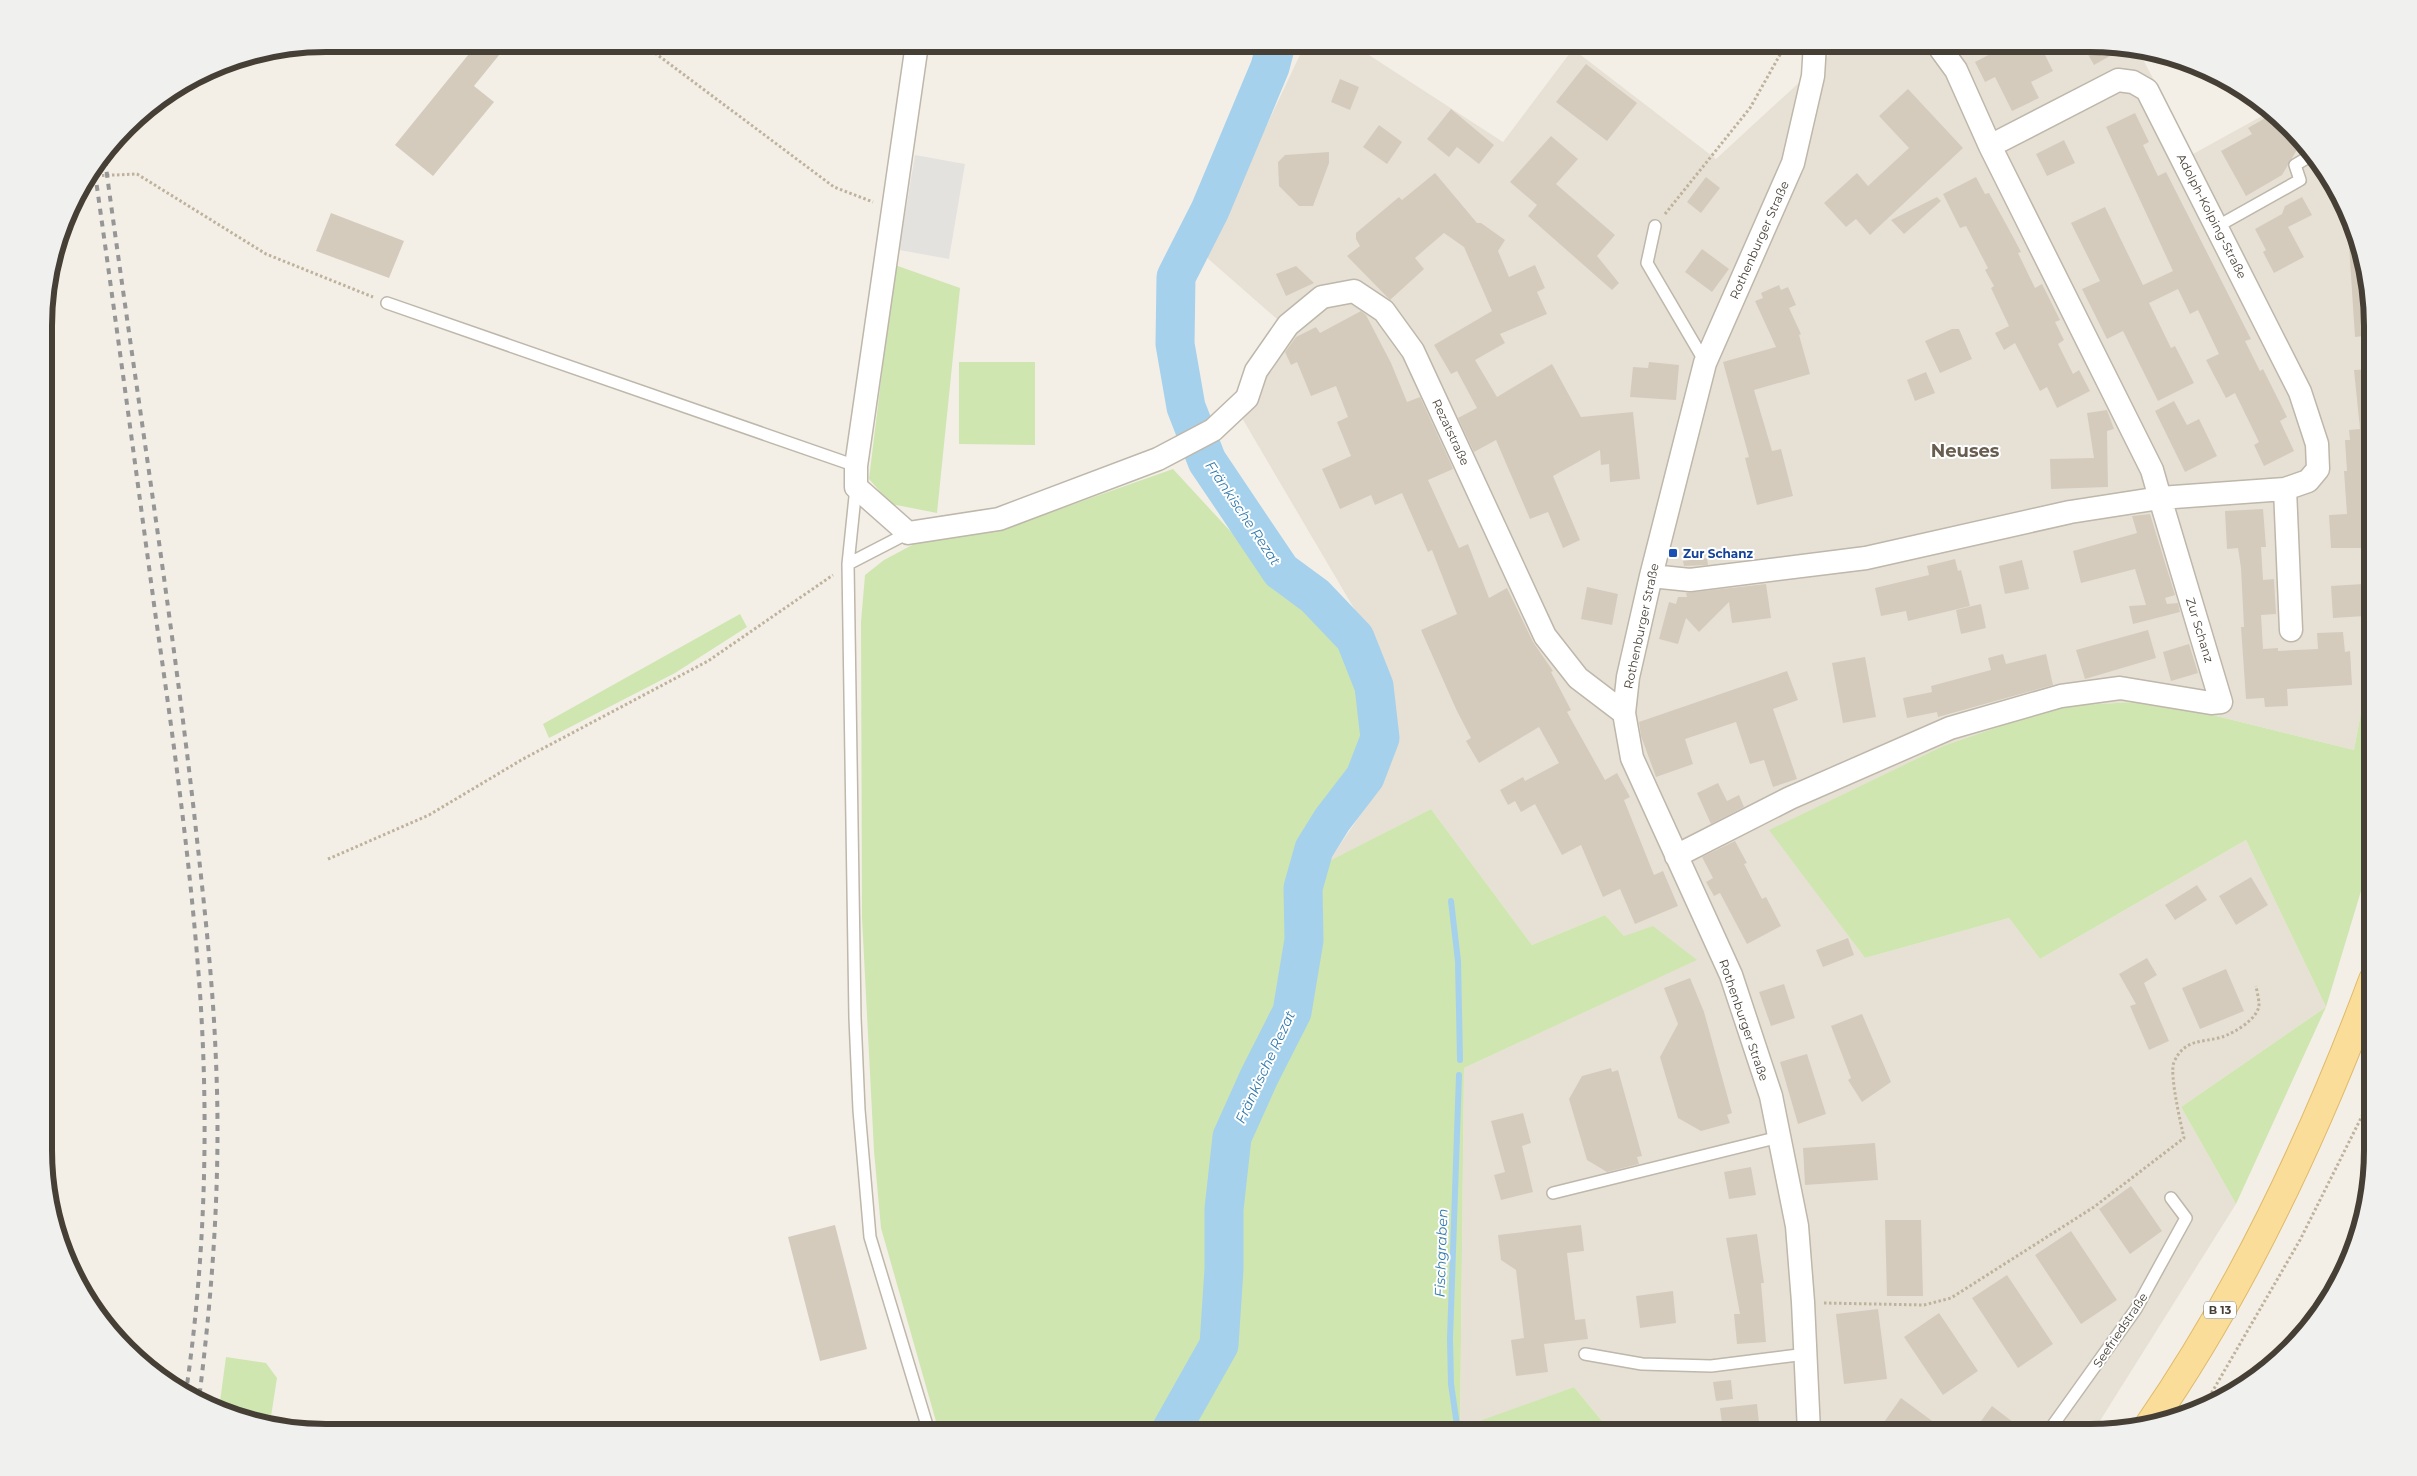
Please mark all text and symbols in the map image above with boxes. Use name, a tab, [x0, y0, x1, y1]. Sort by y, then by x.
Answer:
street label: Adolph-Kolping-Straße	[2174, 151, 2250, 281]
street label: Rothenburger Straße	[1726, 179, 1792, 301]
street label: Rezatstraße	[1429, 396, 1473, 468]
district label: Neuses	[1931, 440, 2000, 462]
water label: Fränkische Rezat	[1201, 457, 1285, 569]
place label: Zur Schanz	[1683, 546, 1754, 561]
marker: Zur Schanz	[1667, 547, 1679, 559]
street label: Rothenburger Straße	[1620, 562, 1662, 690]
street label: Zur Schanz	[2183, 596, 2217, 664]
street label: Rothenburger Straße	[1716, 957, 1772, 1083]
water label: Fränkische Rezat	[1231, 1008, 1299, 1126]
water label: Fischgraben	[1430, 1208, 1452, 1298]
street label: Seefriedstraße	[2090, 1290, 2150, 1370]
road number: B 13	[2204, 1302, 2236, 1318]

